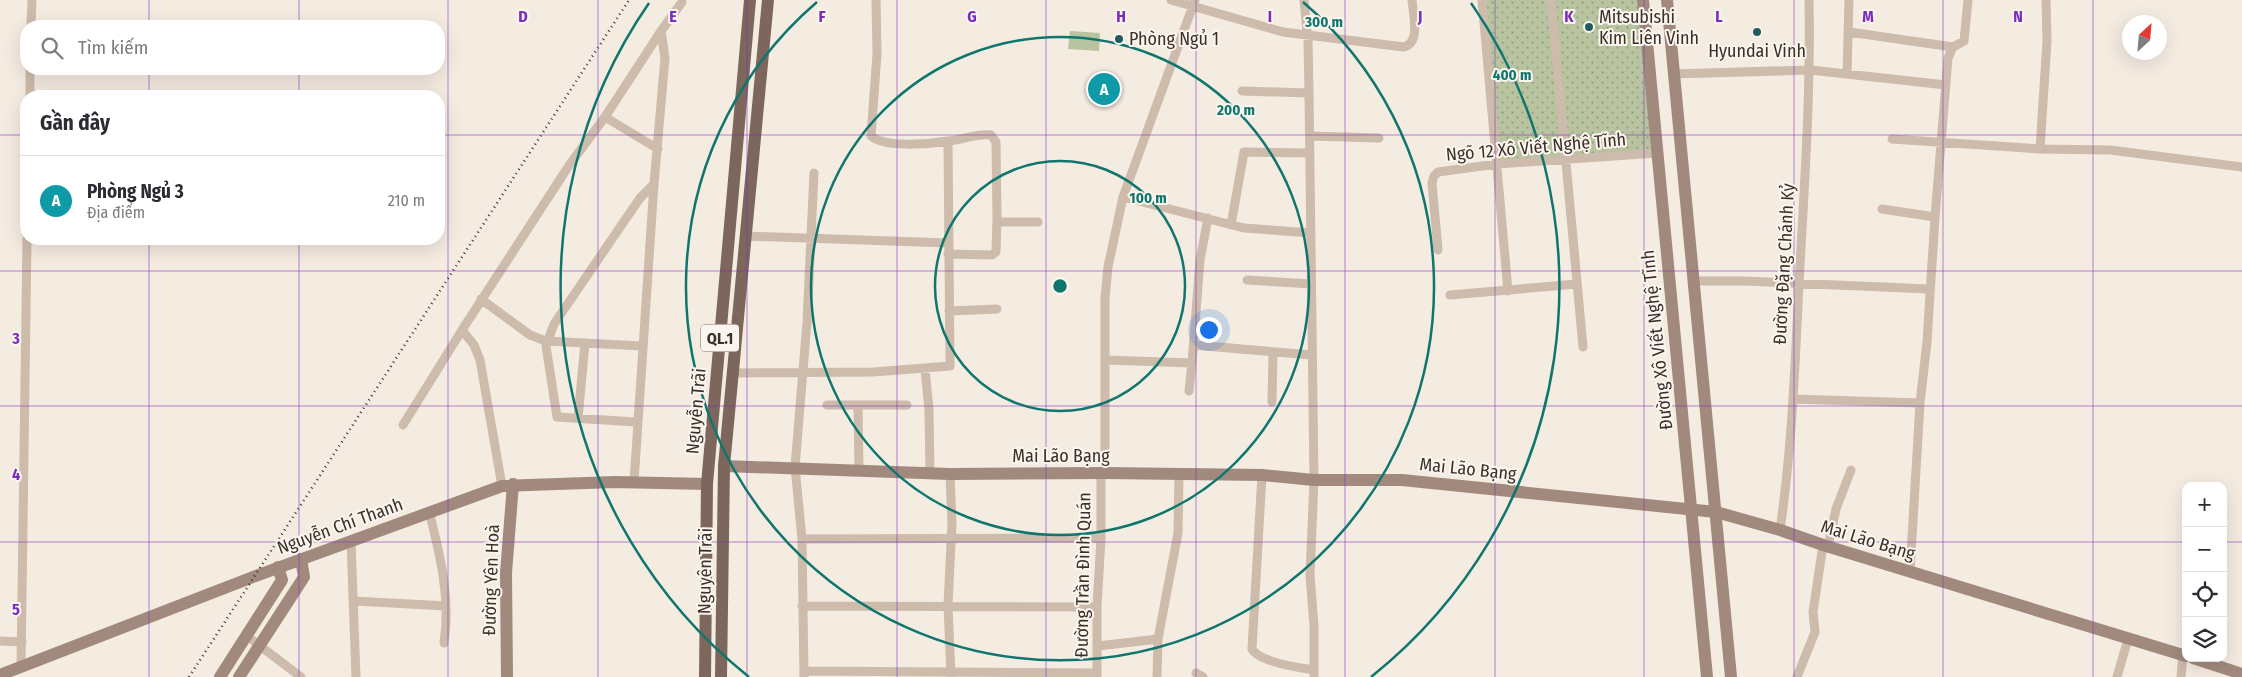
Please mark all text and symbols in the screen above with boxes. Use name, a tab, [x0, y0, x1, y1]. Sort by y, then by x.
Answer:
place label: Mitsubishi Kim Liên Vinh	[1599, 6, 1699, 49]
text: D	[518, 7, 528, 26]
text: E	[669, 7, 677, 26]
text: F	[818, 7, 826, 26]
text: G	[967, 7, 977, 26]
text: H	[1116, 7, 1126, 26]
text: I	[1268, 7, 1272, 26]
text: J	[1417, 7, 1422, 26]
text: K	[1564, 7, 1574, 26]
text: L	[1715, 7, 1723, 26]
text: M	[1862, 7, 1874, 26]
text: N	[2013, 7, 2023, 26]
text: 300 m	[1304, 13, 1343, 31]
north arrow	[2122, 15, 2167, 60]
search box	[20, 20, 445, 75]
marker: Mitsubishi Kim Liên Vinh	[1583, 21, 1595, 33]
marker: Hyundai Vinh	[1751, 26, 1763, 38]
place label: Phòng Ngủ 1	[1129, 28, 1219, 50]
marker: Phòng Ngủ 1	[1113, 33, 1125, 45]
icon: search	[38, 34, 66, 62]
text: Tìm kiếm	[78, 36, 148, 59]
place label: Hyundai Vinh	[1708, 40, 1806, 62]
text: 400 m	[1493, 66, 1531, 84]
pin: A	[1088, 70, 1120, 108]
text: 200 m	[1216, 101, 1255, 119]
text: Gần đây	[40, 110, 110, 136]
street label: Ngõ 12 Xô Viết Nghệ Tĩnh	[1445, 128, 1627, 166]
text: Phòng Ngủ 3	[87, 180, 184, 203]
street label: Đường Đặng Chánh Kỷ	[1769, 183, 1799, 345]
text: 100 m	[1129, 189, 1167, 207]
text: A	[52, 191, 60, 210]
text: 210 m	[388, 191, 425, 210]
text: Địa điểm	[87, 203, 145, 222]
street label: Đường Xô Viết Nghệ Tĩnh	[1637, 249, 1677, 431]
centre of rings	[1051, 277, 1069, 295]
your location	[1196, 317, 1222, 343]
road number: QL.1	[701, 324, 739, 352]
text: 3	[11, 329, 20, 348]
street label: Nguyễn Trãi	[681, 367, 711, 455]
street label: Mai Lão Bạng	[1012, 445, 1110, 467]
street label: Mai Lão Bạng	[1418, 453, 1518, 485]
text: 4	[12, 465, 20, 484]
map controls	[2182, 482, 2227, 662]
button: +	[2182, 482, 2227, 527]
street label: Đường Trần Đình Quán	[1071, 492, 1095, 658]
street label: Nguyễn Chí Thanh	[274, 493, 406, 559]
street label: Mai Lão Bạng	[1818, 515, 1918, 565]
street label: Đường Yên Hoà	[478, 524, 504, 636]
button: −	[2182, 527, 2227, 572]
street label: Nguyên Trãi	[693, 528, 717, 614]
button: locate	[2182, 572, 2227, 617]
text: 5	[12, 600, 20, 619]
button: layers	[2182, 617, 2227, 662]

